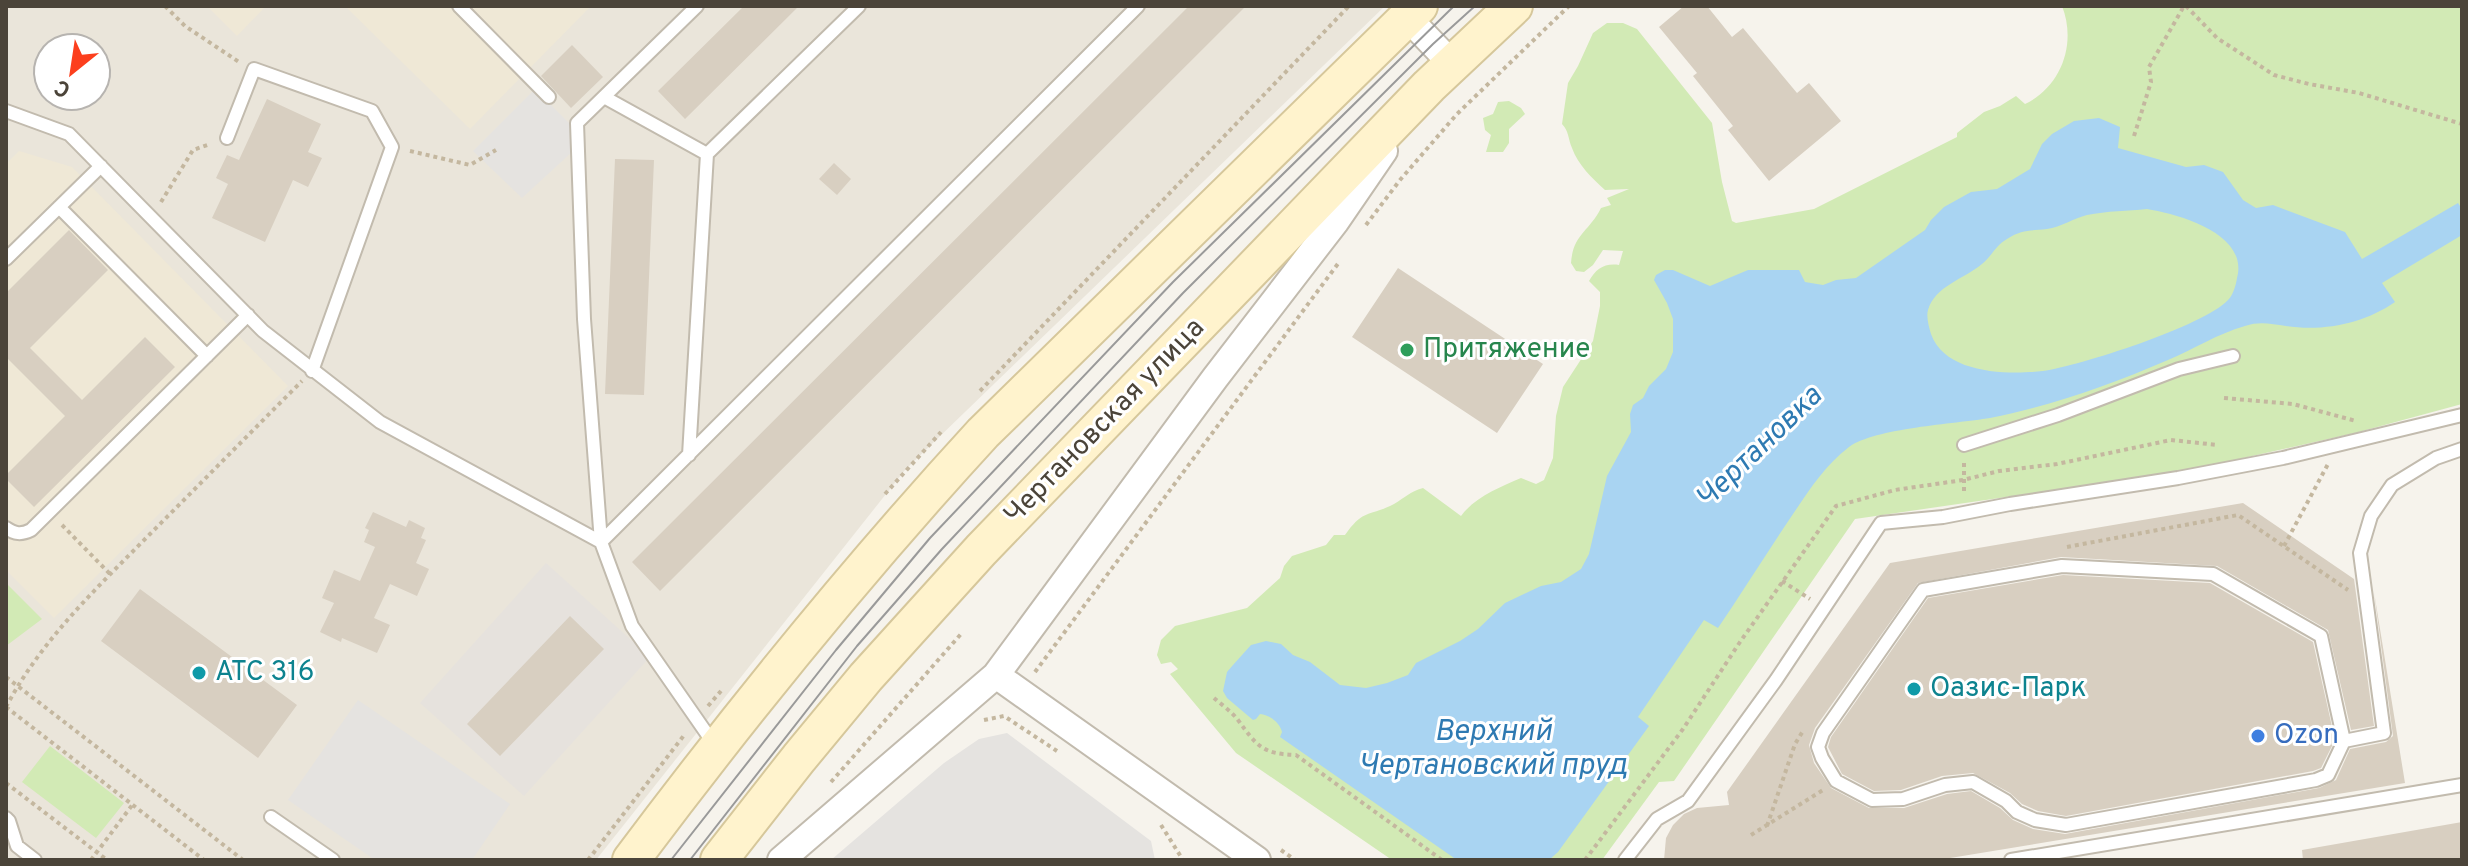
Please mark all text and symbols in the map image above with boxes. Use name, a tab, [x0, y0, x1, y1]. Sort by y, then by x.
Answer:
north arrow	[32, 32, 112, 112]
text: С	[50, 72, 76, 102]
street label: Чертановская улица	[997, 311, 1213, 533]
place label: Притяжение	[1423, 332, 1590, 368]
marker: Притяжение	[1398, 341, 1416, 359]
water label: Чертановка	[1689, 378, 1831, 517]
place label: АТС 316	[215, 655, 315, 691]
marker: АТС 316	[190, 664, 208, 682]
place label: Оазис-Парк	[1930, 671, 2086, 707]
marker: Оазис-Парк	[1905, 680, 1923, 698]
water label: Верхний Чертановский пруд	[1359, 714, 1628, 785]
place label: Ozon	[2274, 718, 2339, 754]
marker: Ozon	[2249, 727, 2267, 745]

